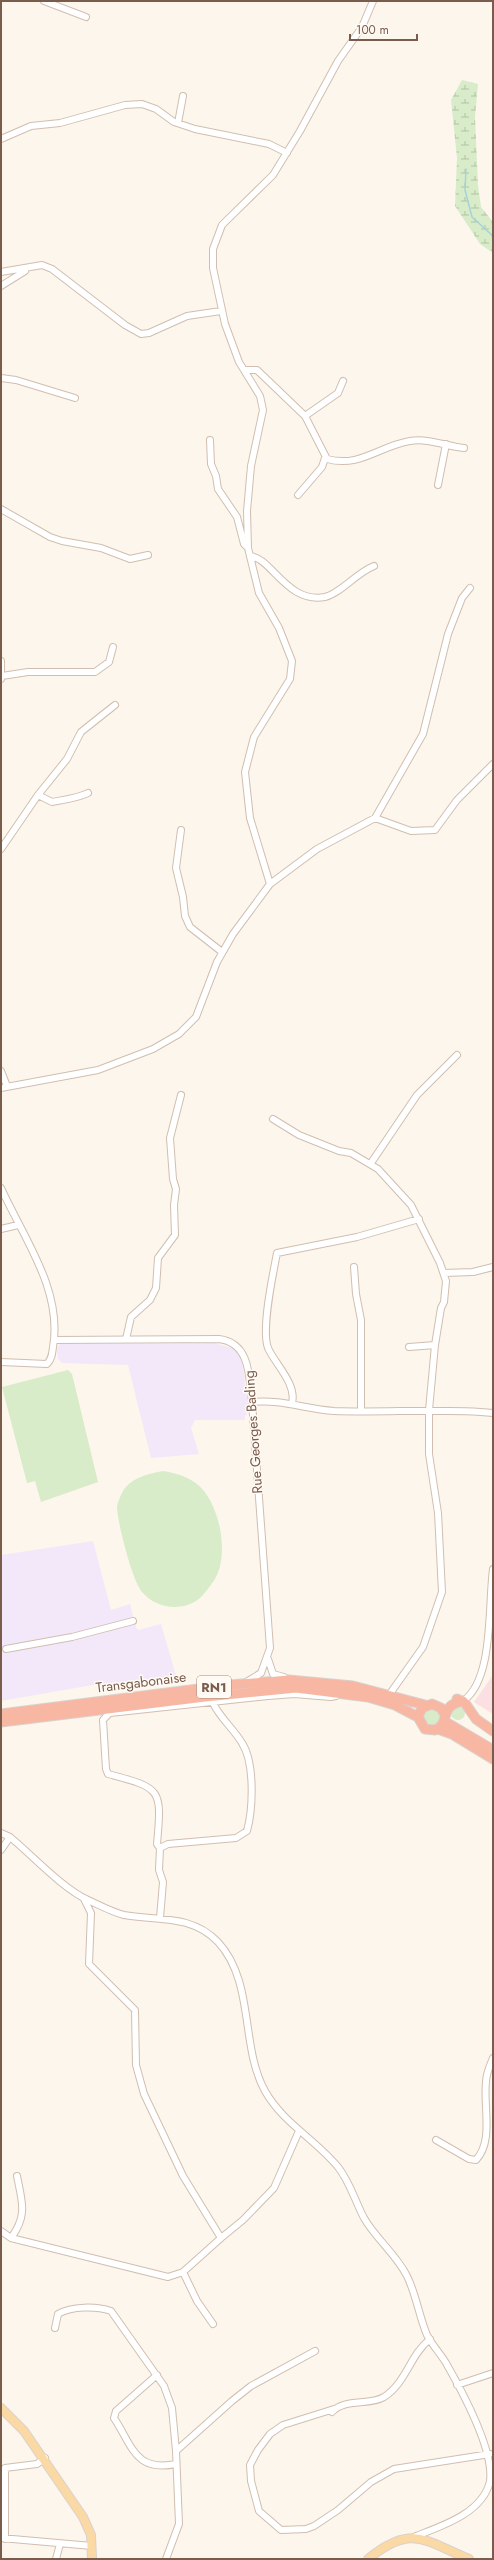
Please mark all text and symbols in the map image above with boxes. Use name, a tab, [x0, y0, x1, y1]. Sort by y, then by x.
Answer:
scale bar	[350, 16, 417, 42]
text: 100 m	[356, 21, 389, 39]
street label: Rue Georges Bading	[239, 1370, 267, 1494]
street label: Transgabonaise	[95, 1667, 187, 1697]
road number: RN1	[197, 1676, 231, 1698]

